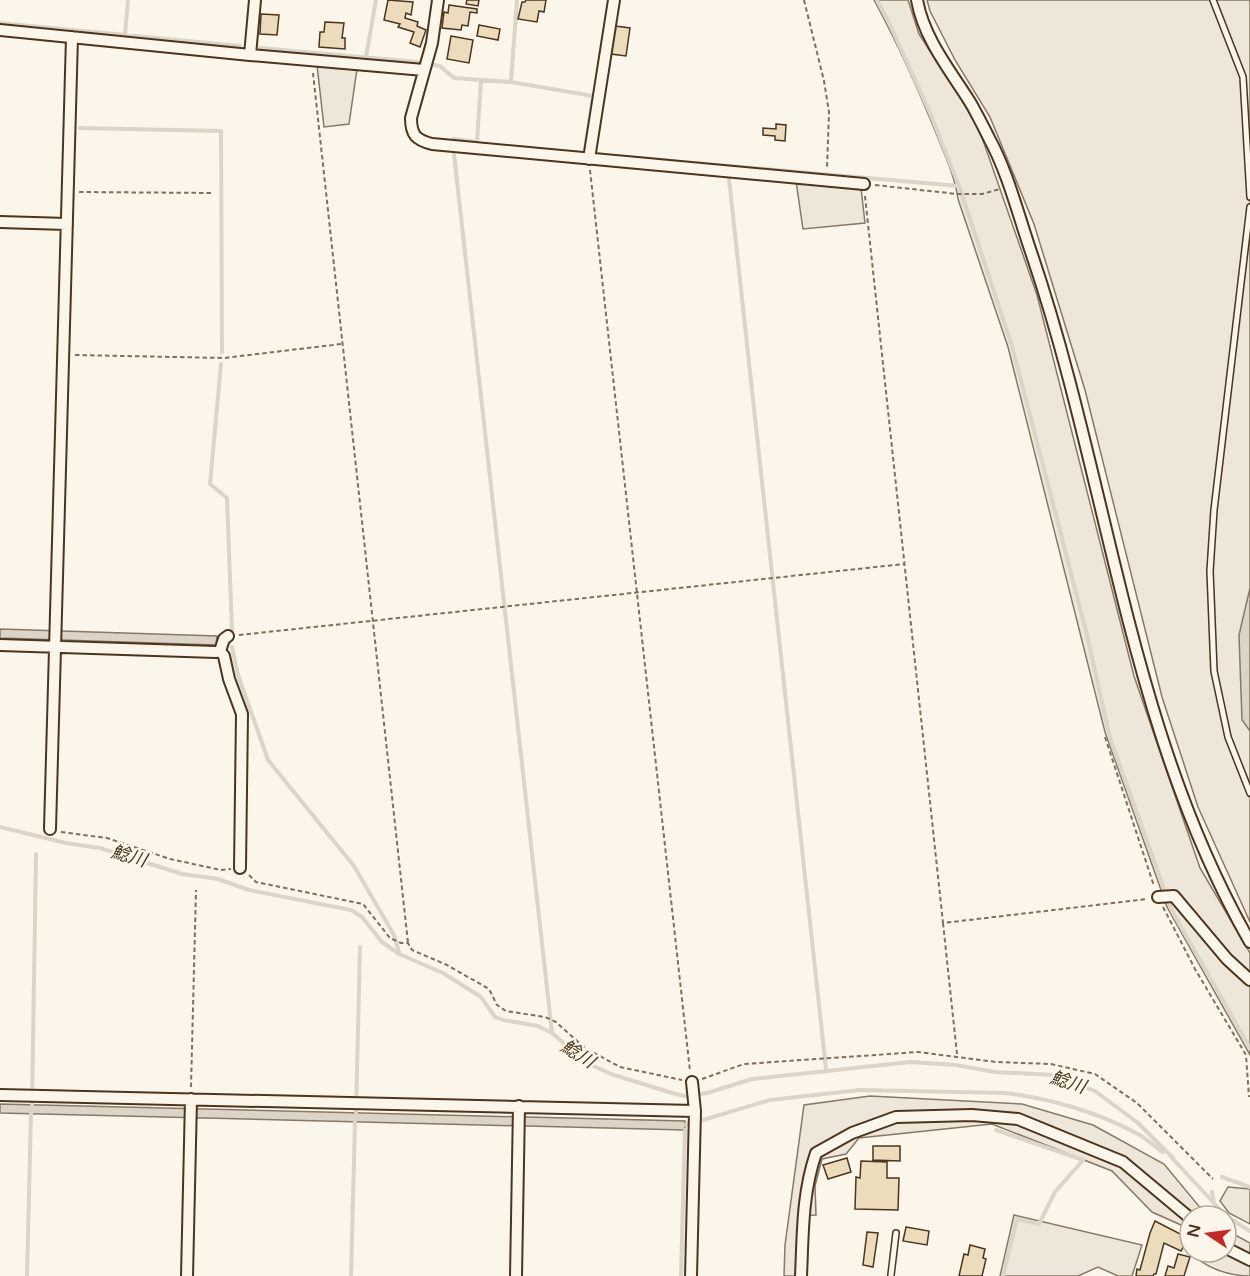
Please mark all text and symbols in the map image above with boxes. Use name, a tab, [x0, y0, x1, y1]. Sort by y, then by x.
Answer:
water label: 鯰川	[109, 840, 151, 872]
water label: 鯰川	[557, 1035, 601, 1074]
water label: 鯰川	[1047, 1066, 1090, 1099]
north arrow	[1178, 1204, 1238, 1264]
text: N	[1183, 1222, 1206, 1239]

